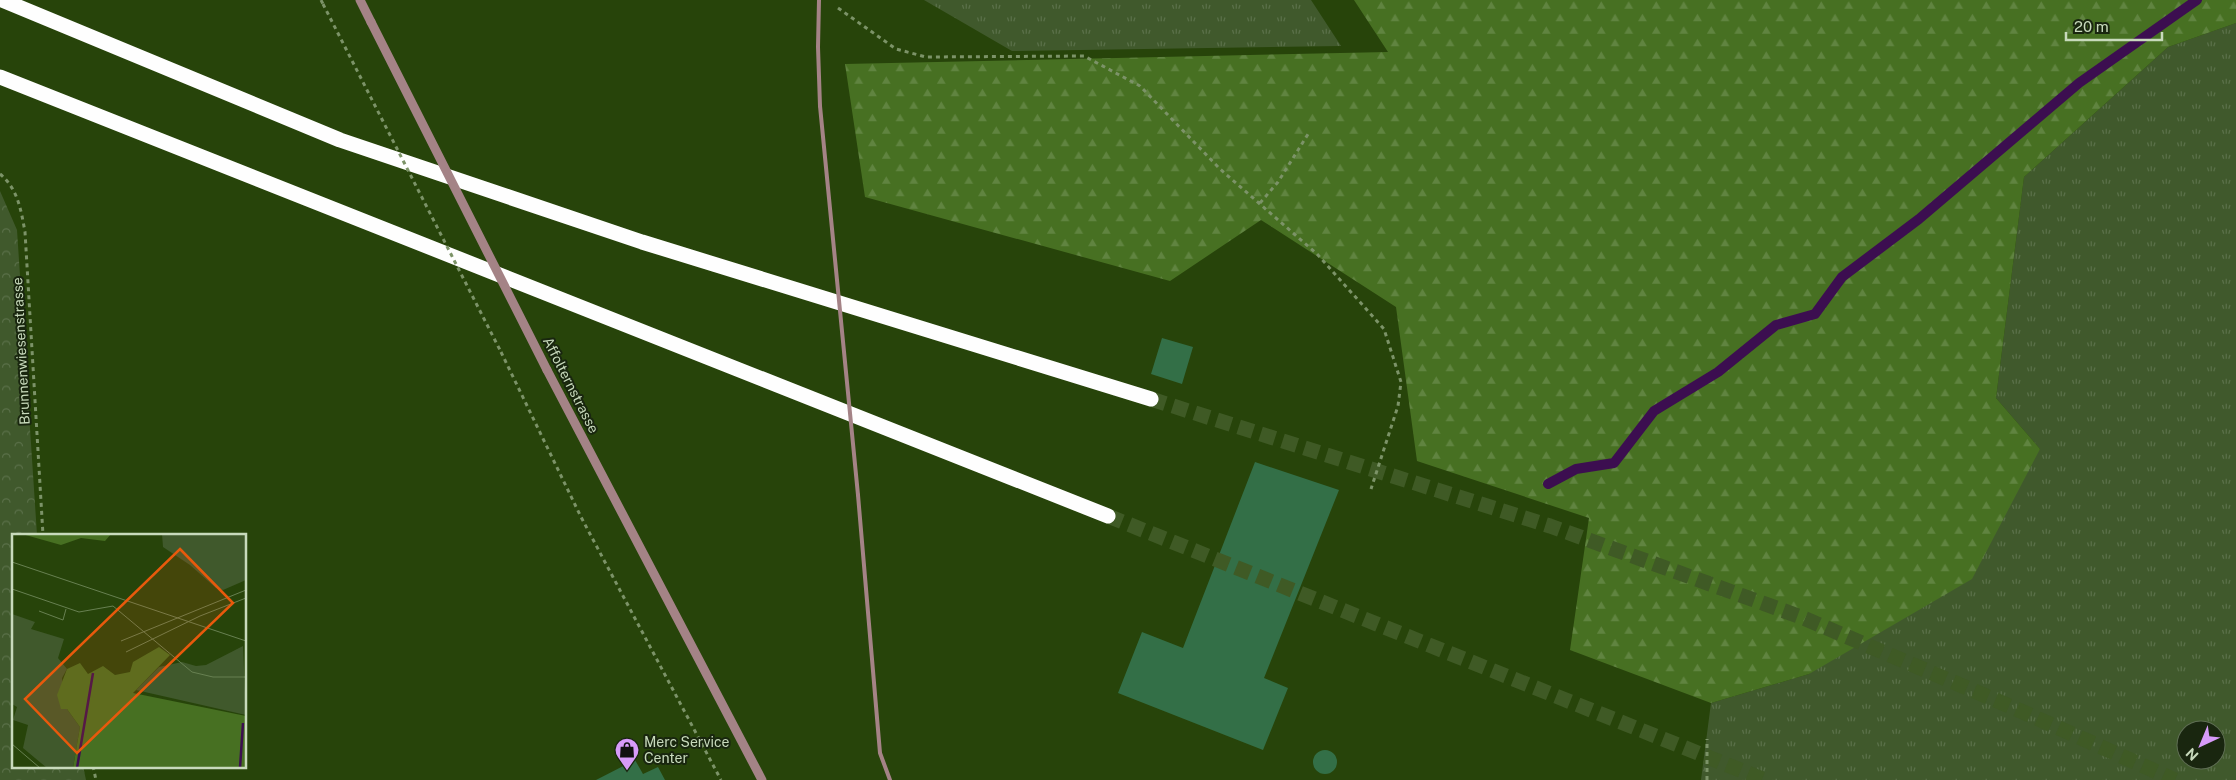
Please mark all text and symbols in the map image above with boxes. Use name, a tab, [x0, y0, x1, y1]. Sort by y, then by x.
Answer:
scale bar	[2066, 10, 2162, 42]
text: 20 m	[2074, 18, 2109, 35]
street label: Brunnenwiesenstrasse	[9, 277, 33, 425]
street label: Affolternstrasse	[540, 334, 602, 436]
inset map	[12, 534, 246, 768]
north arrow	[2176, 720, 2226, 770]
place label: Merc Service Center	[644, 734, 730, 766]
shop icon: Merc Service Center	[614, 737, 640, 771]
text: N	[2182, 745, 2201, 764]

